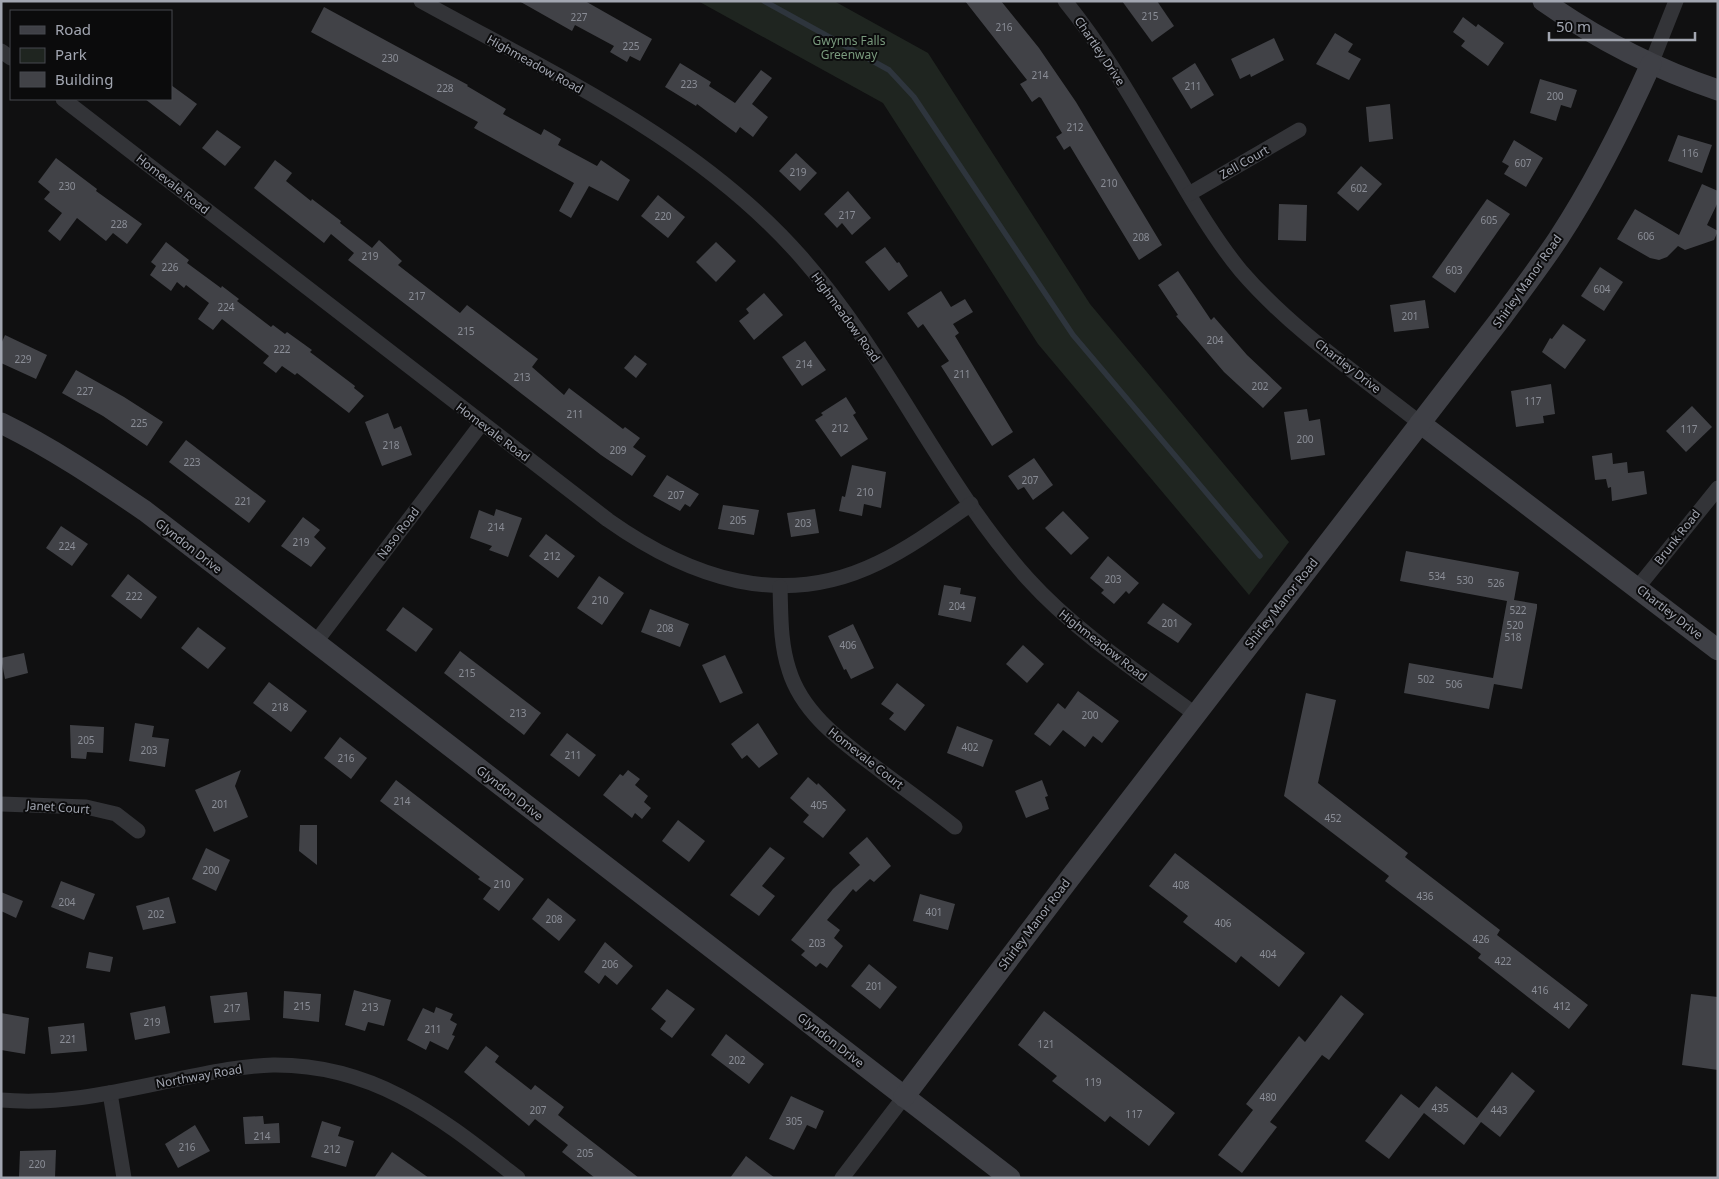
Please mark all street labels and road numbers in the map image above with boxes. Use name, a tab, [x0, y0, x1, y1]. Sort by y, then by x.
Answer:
street label: Chartley Drive	[1071, 13, 1129, 89]
street label: Highmeadow Road	[484, 31, 586, 97]
street label: Zell Court	[1216, 141, 1272, 183]
street label: Homevale Road	[133, 150, 213, 218]
street label: Shirley Manor Road	[1488, 231, 1566, 331]
street label: Highmeadow Road	[808, 269, 884, 365]
street label: Chartley Drive	[1311, 335, 1385, 397]
street label: Homevale Road	[453, 399, 533, 465]
street label: Naso Road	[373, 504, 423, 562]
street label: Brunk Road	[1650, 506, 1704, 568]
street label: Glyndon Drive	[152, 515, 226, 578]
street label: Shirley Manor Road	[1240, 554, 1322, 652]
street label: Chartley Drive	[1633, 581, 1707, 643]
street label: Highmeadow Road	[1055, 605, 1151, 685]
street label: Homevale Court	[825, 723, 908, 793]
street label: Glyndon Drive	[473, 762, 547, 825]
street label: Janet Court	[25, 796, 91, 818]
street label: Shirley Manor Road	[994, 875, 1074, 973]
street label: Glyndon Drive	[794, 1009, 868, 1072]
street label: Northway Road	[155, 1060, 243, 1092]

